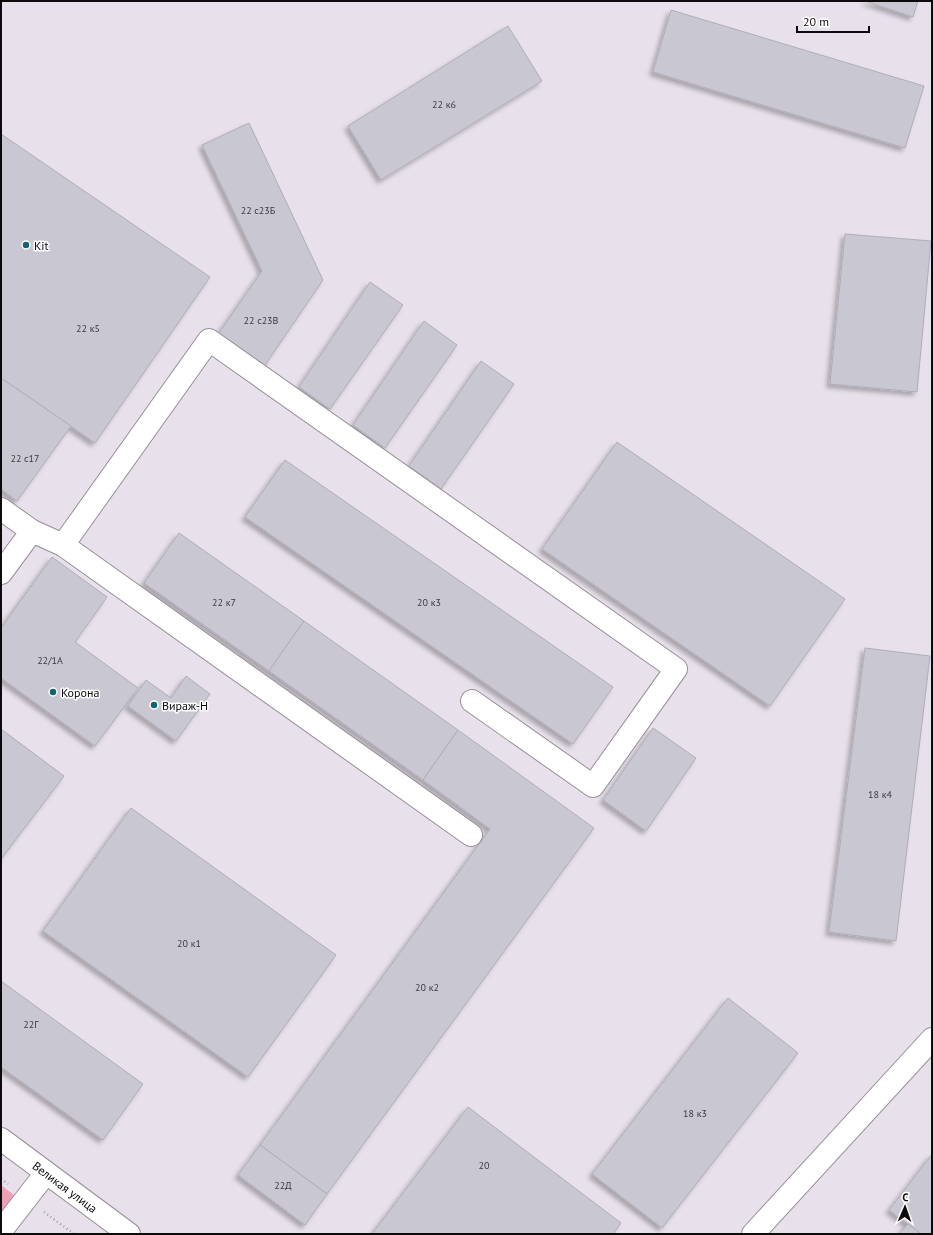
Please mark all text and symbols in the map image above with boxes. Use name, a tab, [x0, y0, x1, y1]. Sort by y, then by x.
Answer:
scale bar	[797, 8, 869, 34]
text: 20 m	[803, 14, 829, 29]
house number: 22 к6	[432, 98, 456, 111]
house number: 22 с23Б	[241, 204, 276, 217]
place label: Kit	[34, 238, 49, 253]
marker: Kit	[21, 240, 31, 250]
house number: 22 с23В	[244, 314, 279, 327]
house number: 22 к5	[76, 322, 100, 335]
house number: 22 с17	[11, 452, 39, 465]
house number: 22 к7	[212, 596, 236, 609]
house number: 20 к3	[417, 596, 441, 609]
house number: 22/1А	[37, 654, 63, 667]
place label: Корона	[61, 685, 99, 700]
marker: Корона	[48, 687, 58, 697]
place label: Вираж-Н	[162, 698, 208, 713]
marker: Вираж-Н	[149, 700, 159, 710]
house number: 18 к4	[868, 788, 892, 801]
house number: 20 к1	[177, 937, 201, 950]
house number: 20 к2	[415, 981, 439, 994]
house number: 22Г	[23, 1018, 39, 1031]
house number: 18 к3	[683, 1107, 707, 1120]
street label: Великая улица	[30, 1158, 101, 1216]
house number: 20	[479, 1159, 490, 1172]
house number: 22Д	[274, 1179, 292, 1192]
north arrow	[885, 1187, 925, 1227]
text: С	[902, 1190, 909, 1204]

